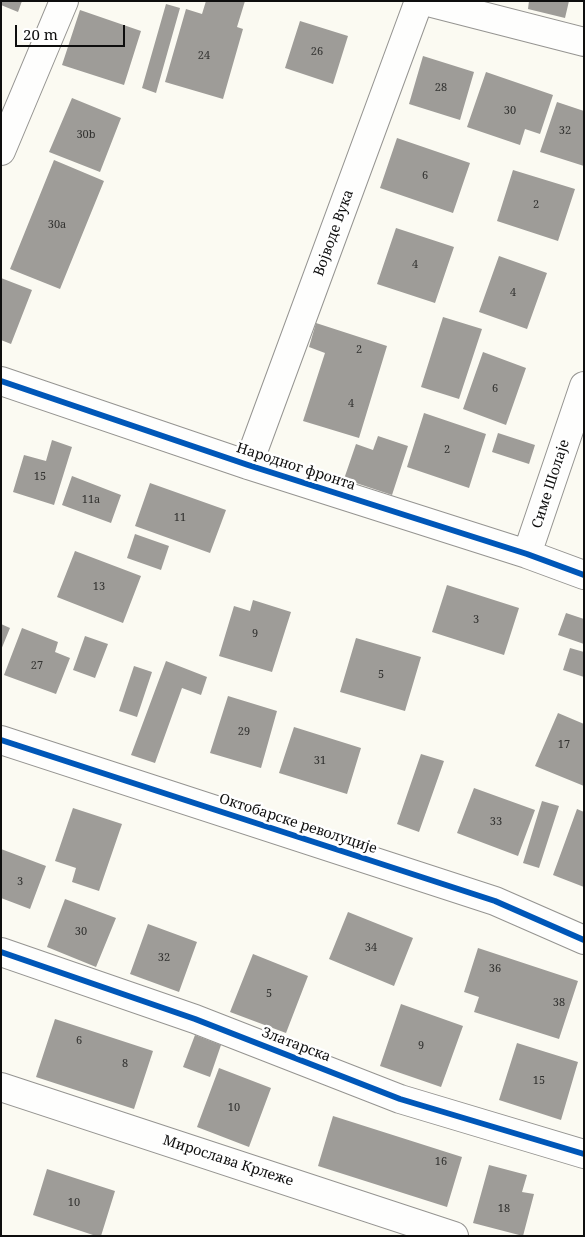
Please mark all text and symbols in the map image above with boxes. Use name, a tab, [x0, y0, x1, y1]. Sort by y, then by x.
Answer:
scale bar	[18, 15, 128, 47]
text: 20 m	[23, 24, 58, 44]
house number: 26	[311, 45, 323, 59]
house number: 24	[198, 49, 210, 63]
house number: 28	[435, 81, 447, 95]
house number: 30	[504, 104, 516, 118]
house number: 32	[559, 124, 571, 138]
house number: 30b	[76, 128, 96, 142]
house number: 6	[422, 169, 428, 183]
street label: Војводе Вука	[311, 187, 357, 279]
house number: 2	[533, 198, 539, 212]
house number: 30a	[48, 218, 66, 232]
house number: 4	[412, 258, 418, 272]
house number: 4	[510, 286, 516, 300]
house number: 2	[356, 343, 362, 357]
house number: 6	[492, 382, 498, 396]
house number: 4	[348, 397, 354, 411]
street label: Симе Шолаје	[529, 437, 573, 531]
street label: Народног фронта	[234, 440, 358, 494]
house number: 2	[444, 443, 450, 457]
house number: 15	[34, 470, 46, 484]
house number: 11a	[82, 493, 100, 507]
house number: 11	[174, 511, 186, 525]
house number: 13	[93, 580, 105, 594]
house number: 3	[473, 613, 479, 627]
house number: 9	[252, 627, 258, 641]
house number: 27	[31, 659, 43, 673]
house number: 5	[378, 668, 384, 682]
house number: 29	[238, 725, 250, 739]
house number: 17	[558, 738, 570, 752]
house number: 31	[314, 754, 326, 768]
street label: Октобарске револуције	[217, 791, 379, 857]
house number: 33	[490, 815, 502, 829]
house number: 3	[17, 875, 23, 889]
house number: 30	[75, 925, 87, 939]
house number: 34	[365, 941, 377, 955]
house number: 32	[158, 951, 170, 965]
house number: 36	[489, 962, 501, 976]
house number: 5	[266, 987, 272, 1001]
house number: 38	[553, 996, 565, 1010]
street label: Златарска	[259, 1024, 333, 1066]
house number: 6	[76, 1034, 82, 1048]
house number: 9	[418, 1039, 424, 1053]
house number: 8	[122, 1057, 128, 1071]
house number: 15	[533, 1074, 545, 1088]
house number: 10	[228, 1101, 240, 1115]
street label: Мирослава Крлеже	[161, 1132, 295, 1190]
house number: 16	[435, 1155, 447, 1169]
house number: 10	[68, 1196, 80, 1210]
house number: 18	[498, 1202, 510, 1216]

